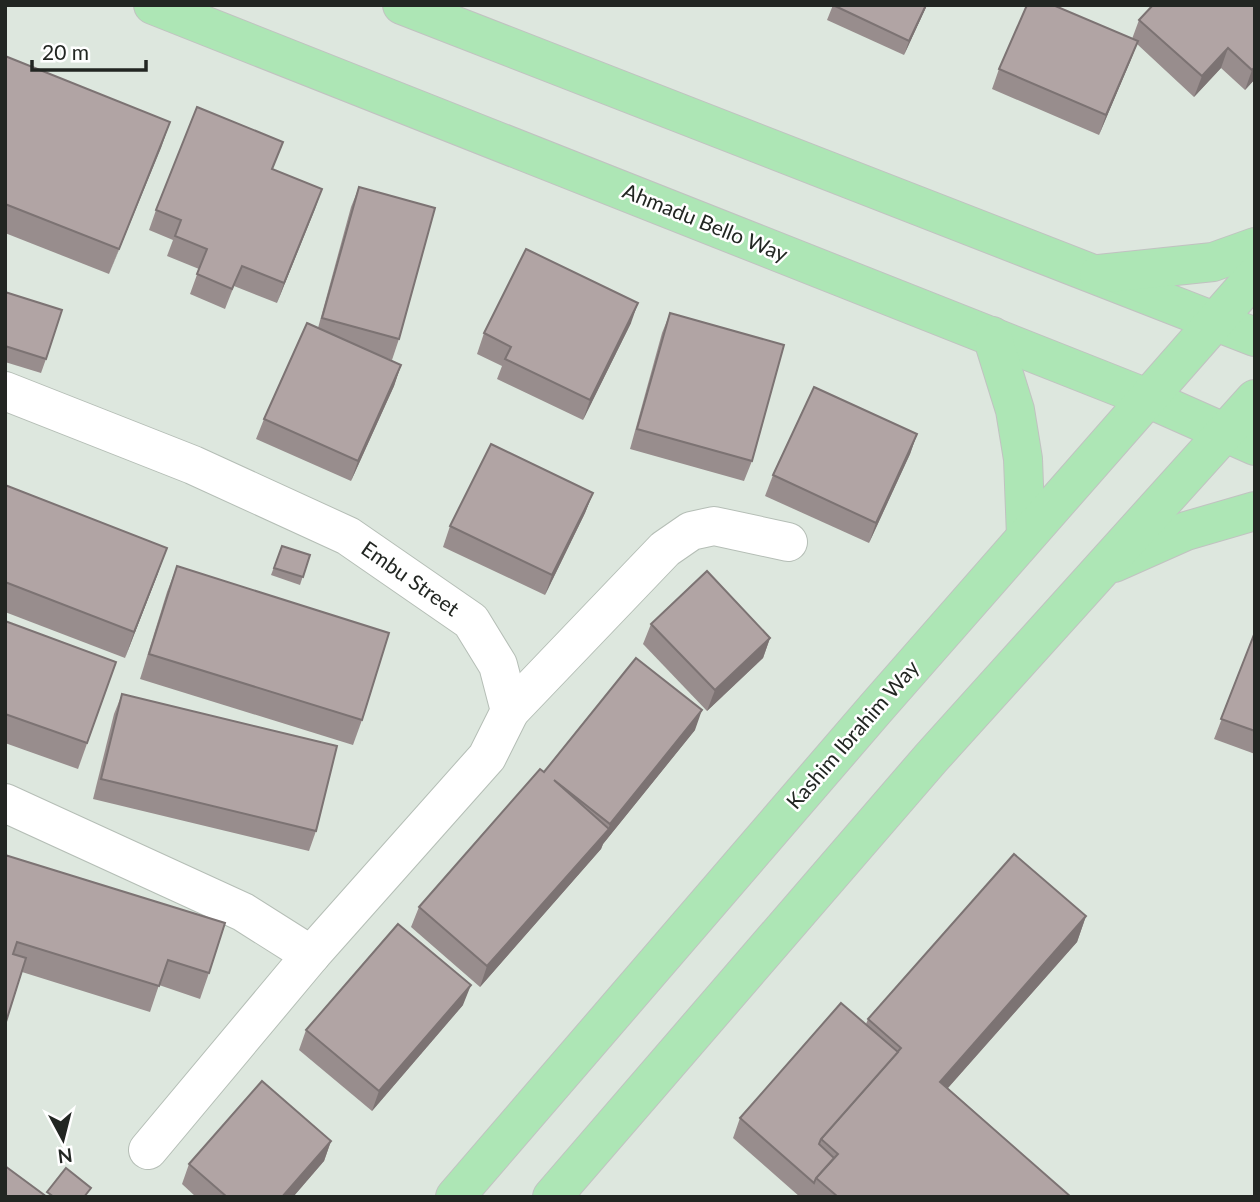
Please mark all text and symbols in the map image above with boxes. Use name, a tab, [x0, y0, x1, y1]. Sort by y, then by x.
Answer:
scale bar	[32, 28, 145, 72]
text: 20 m	[42, 39, 89, 64]
street label: Ahmadu Bello Way	[620, 177, 792, 266]
street label: Embu Street	[357, 535, 465, 621]
street label: Kashim Ibrahim Way	[780, 654, 923, 813]
north arrow	[28, 1104, 98, 1174]
text: N	[56, 1144, 74, 1169]

